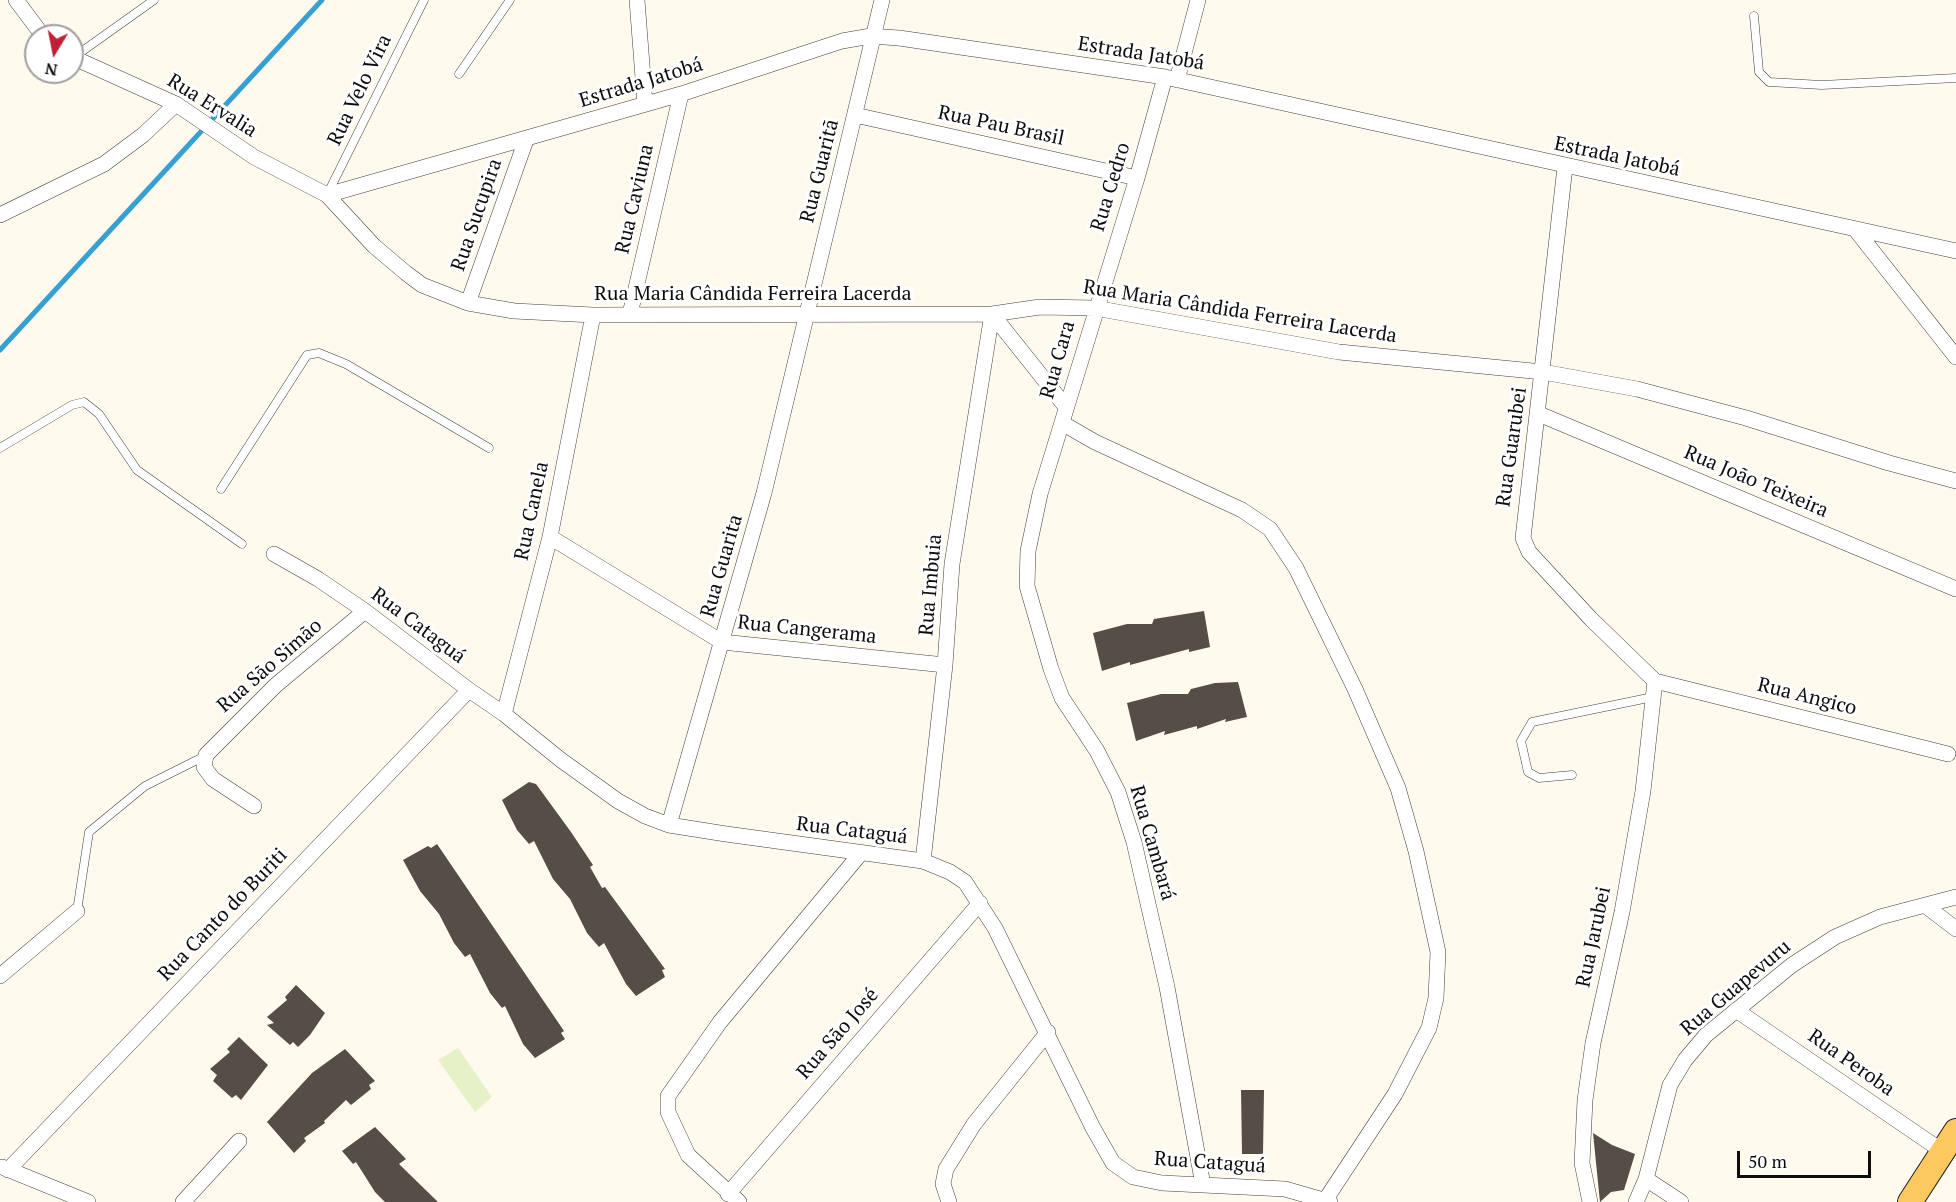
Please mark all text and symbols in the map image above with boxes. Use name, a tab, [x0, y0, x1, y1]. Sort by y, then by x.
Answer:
north arrow	[24, 24, 84, 84]
street label: Rua Velo Vira	[323, 31, 397, 149]
street label: Estrada Jatobá	[1076, 32, 1206, 76]
street label: Estrada Jatobá	[576, 53, 706, 113]
text: N	[43, 58, 59, 82]
street label: Rua Ervalia	[163, 69, 261, 143]
street label: Rua Pau Brasil	[936, 101, 1066, 151]
street label: Rua Guaritã	[796, 117, 844, 225]
street label: Estrada Jatobá	[1552, 132, 1682, 182]
street label: Rua Cedro	[1086, 140, 1136, 234]
street label: Rua Caviuna	[611, 142, 659, 256]
street label: Rua Sucupira	[447, 156, 507, 274]
street label: Rua Maria Cândida Ferreira Lacerda	[1081, 275, 1399, 349]
street label: Rua Maria Cândida Ferreira Lacerda	[594, 282, 912, 306]
street label: Rua Cara	[1035, 318, 1081, 402]
street label: Rua Guarubei	[1492, 386, 1532, 508]
street label: Rua João Teixeira	[1680, 441, 1832, 523]
street label: Rua Canela	[510, 459, 554, 563]
street label: Rua Guarita	[696, 512, 748, 620]
street label: Rua Imbuia	[915, 533, 947, 637]
street label: Rua Cataguá	[366, 583, 470, 669]
street label: Rua Cangerama	[736, 611, 878, 649]
street label: Rua São Simão	[213, 614, 327, 718]
street label: Rua Angico	[1755, 673, 1859, 721]
street label: Rua Cambará	[1124, 783, 1180, 903]
street label: Rua Cataguá	[795, 812, 909, 850]
street label: Rua Canto do Buriti	[153, 844, 293, 986]
street label: Rua Jarubei	[1572, 885, 1616, 989]
street label: Rua Guapevuru	[1676, 935, 1796, 1041]
street label: Rua São José	[792, 984, 884, 1084]
street label: Rua Peroba	[1803, 1024, 1899, 1102]
scale bar	[1740, 1139, 1874, 1177]
street label: Rua Cataguá	[1153, 1147, 1267, 1179]
text: 50 m	[1748, 1149, 1787, 1173]

